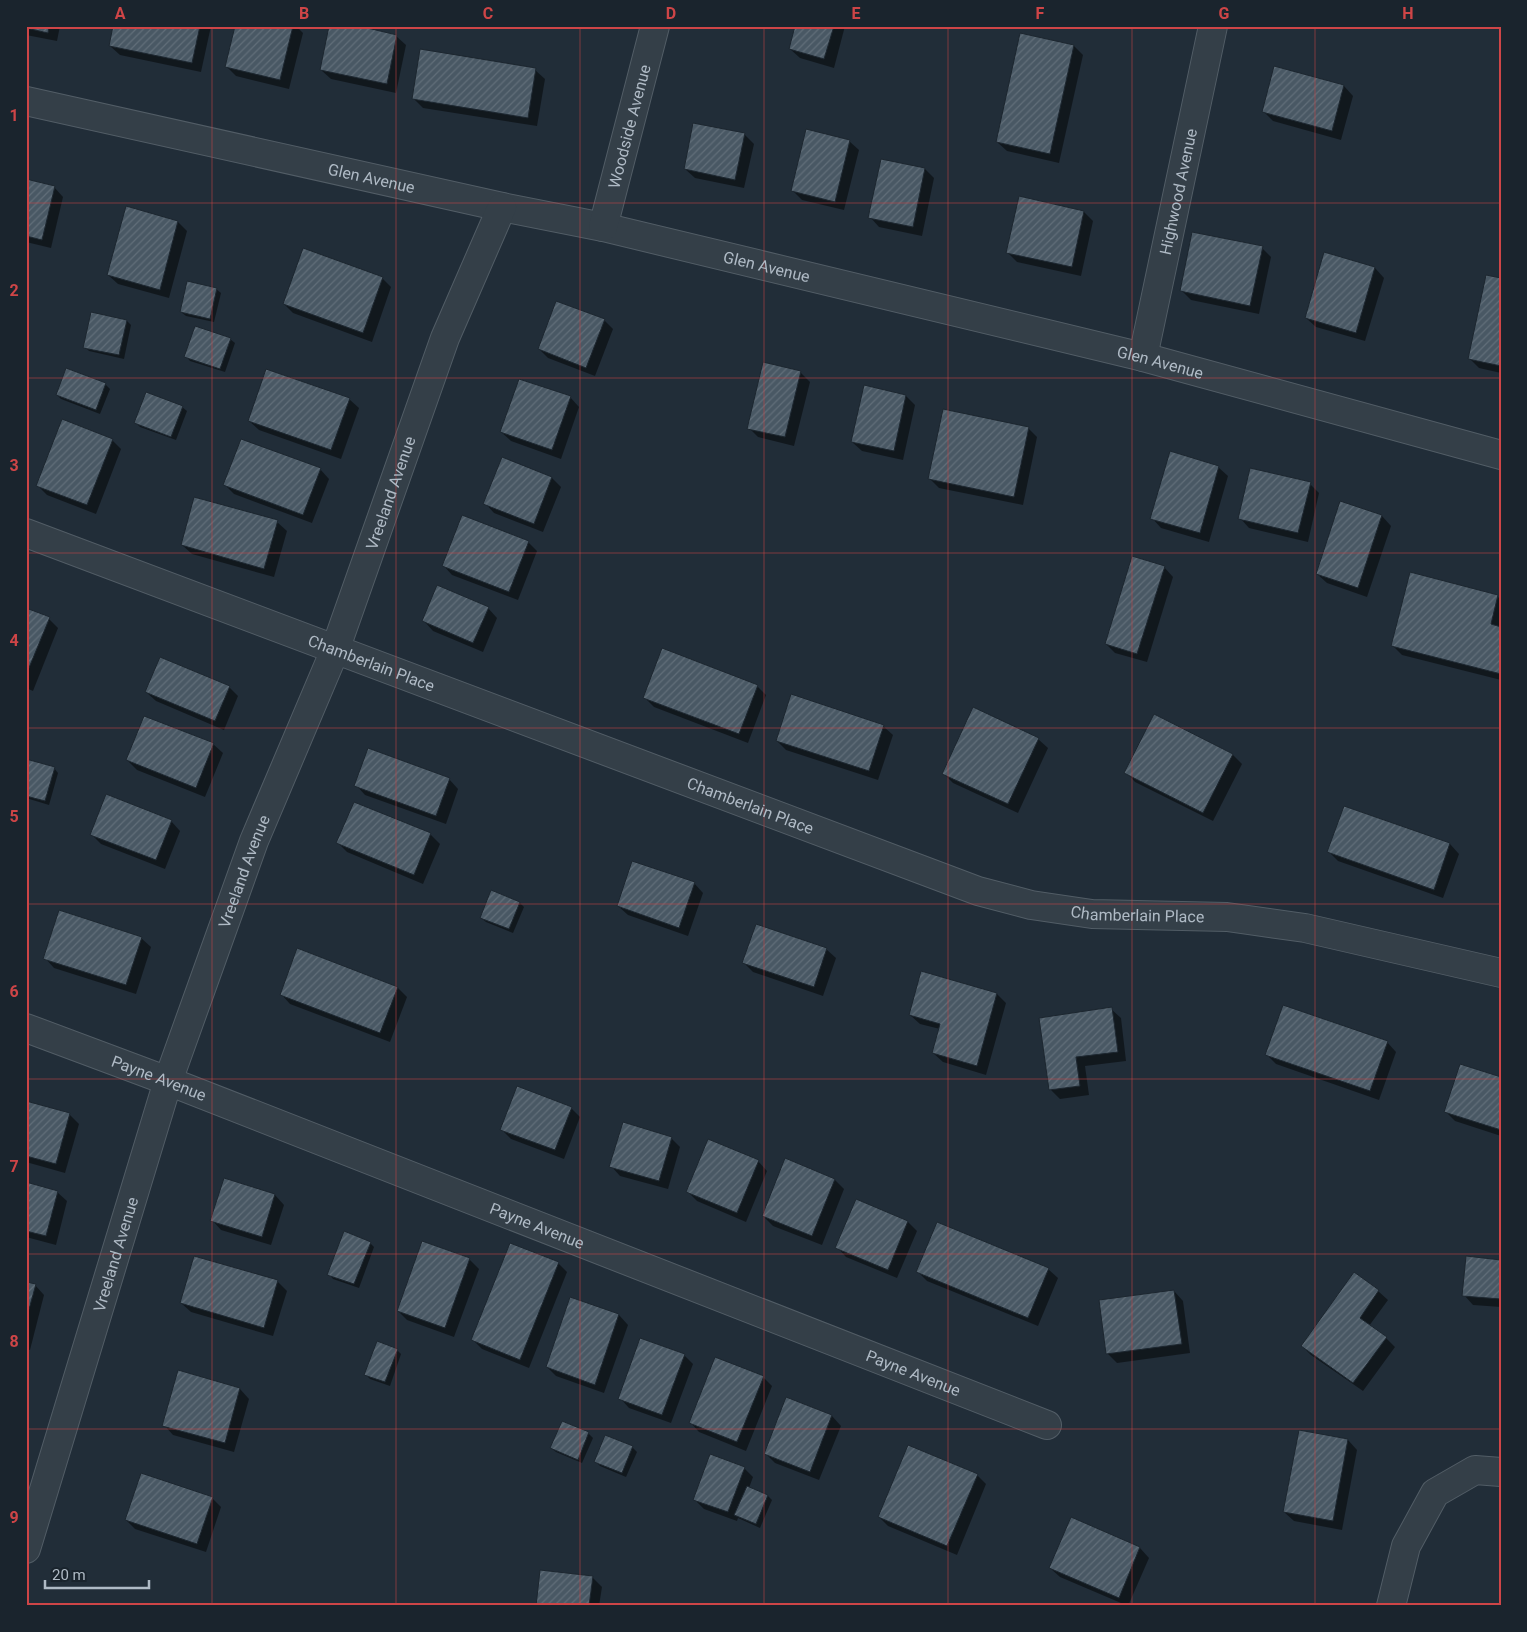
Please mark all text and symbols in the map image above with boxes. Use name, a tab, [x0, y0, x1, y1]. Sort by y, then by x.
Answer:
text: A	[115, 4, 126, 23]
text: B	[299, 4, 309, 23]
text: C	[483, 4, 493, 23]
text: D	[666, 4, 676, 23]
text: E	[852, 4, 861, 23]
text: F	[1036, 4, 1045, 23]
text: G	[1219, 4, 1230, 23]
text: H	[1402, 4, 1414, 23]
street label: Woodside Avenue	[604, 62, 655, 190]
text: 1	[9, 106, 19, 125]
street label: Highwood Avenue	[1156, 127, 1201, 257]
street label: Glen Avenue	[326, 160, 417, 197]
street label: Glen Avenue	[721, 247, 812, 286]
text: 2	[9, 281, 19, 300]
street label: Glen Avenue	[1115, 342, 1205, 383]
street label: Vreeland Avenue	[362, 434, 420, 552]
text: 3	[9, 456, 19, 475]
text: 4	[9, 631, 19, 650]
street label: Chamberlain Place	[305, 631, 437, 696]
street label: Chamberlain Place	[684, 773, 816, 838]
text: 5	[9, 807, 19, 826]
street label: Vreeland Avenue	[215, 812, 274, 931]
street label: Chamberlain Place	[1069, 902, 1204, 926]
text: 6	[9, 982, 19, 1001]
street label: Payne Avenue	[109, 1052, 209, 1105]
text: 7	[9, 1157, 19, 1176]
street label: Vreeland Avenue	[90, 1195, 142, 1314]
street label: Payne Avenue	[487, 1199, 587, 1253]
text: 8	[9, 1332, 19, 1351]
street label: Payne Avenue	[863, 1346, 963, 1400]
text: 9	[9, 1508, 19, 1527]
scale bar	[45, 1557, 149, 1589]
text: 20 m	[52, 1566, 86, 1584]

